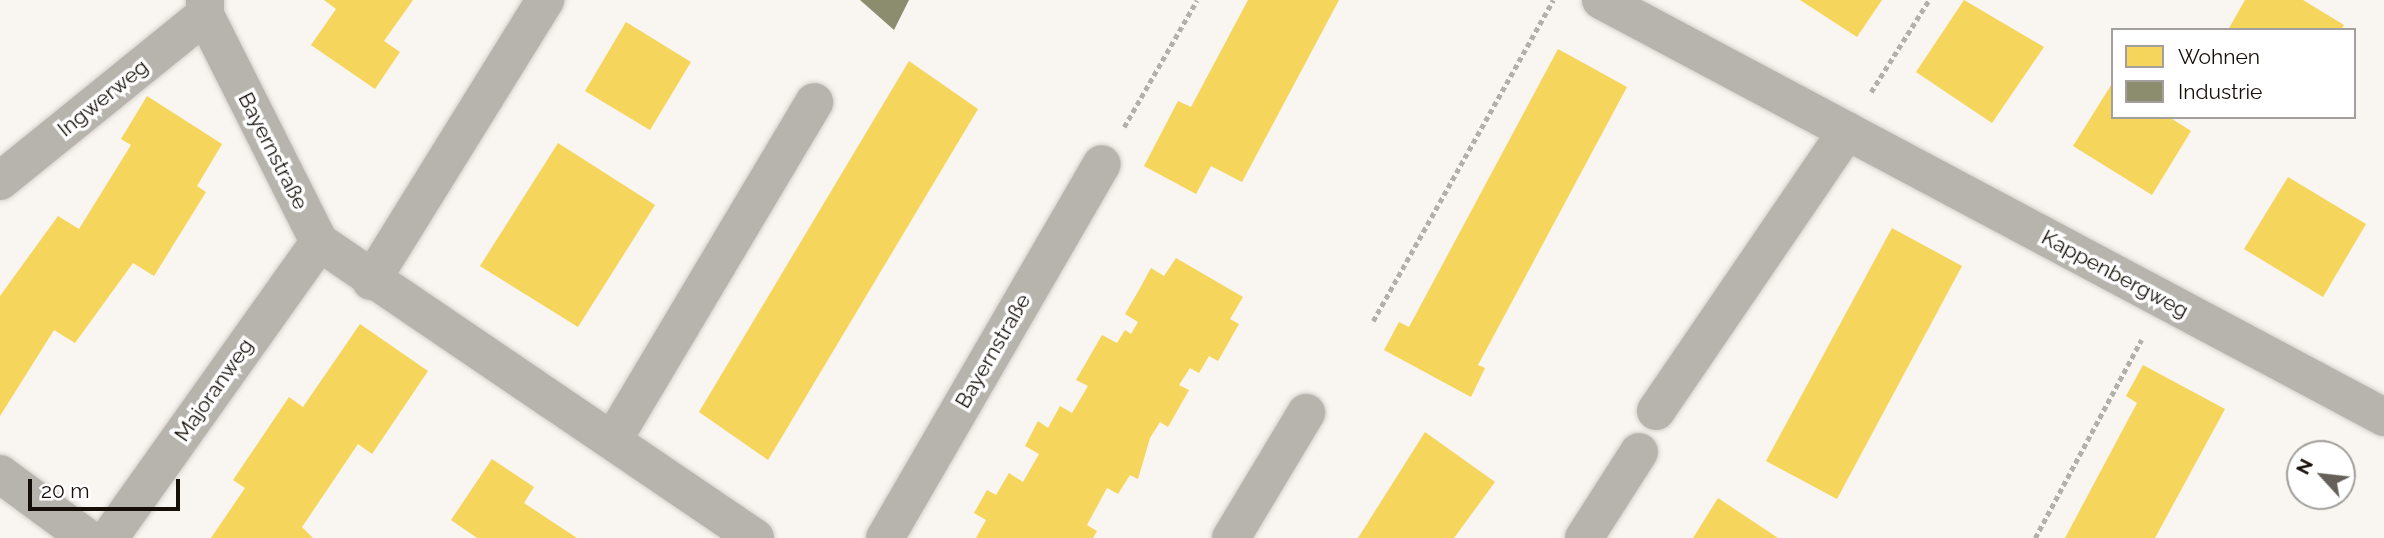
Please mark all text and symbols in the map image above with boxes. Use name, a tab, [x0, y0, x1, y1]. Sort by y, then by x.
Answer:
legend	[2111, 28, 2356, 119]
text: Wohnen	[2178, 44, 2260, 69]
street label: Ingwerweg	[53, 54, 153, 142]
text: Industrie	[2178, 79, 2262, 104]
street label: Bayernstraße	[233, 88, 313, 214]
street label: Kappenbergweg	[2037, 225, 2193, 323]
street label: Bayernstraße	[950, 289, 1036, 413]
street label: Majoranweg	[169, 334, 259, 446]
north arrow	[2286, 440, 2356, 510]
text: N	[2291, 455, 2317, 478]
scale bar	[32, 464, 184, 508]
text: 20 m	[41, 478, 89, 503]

